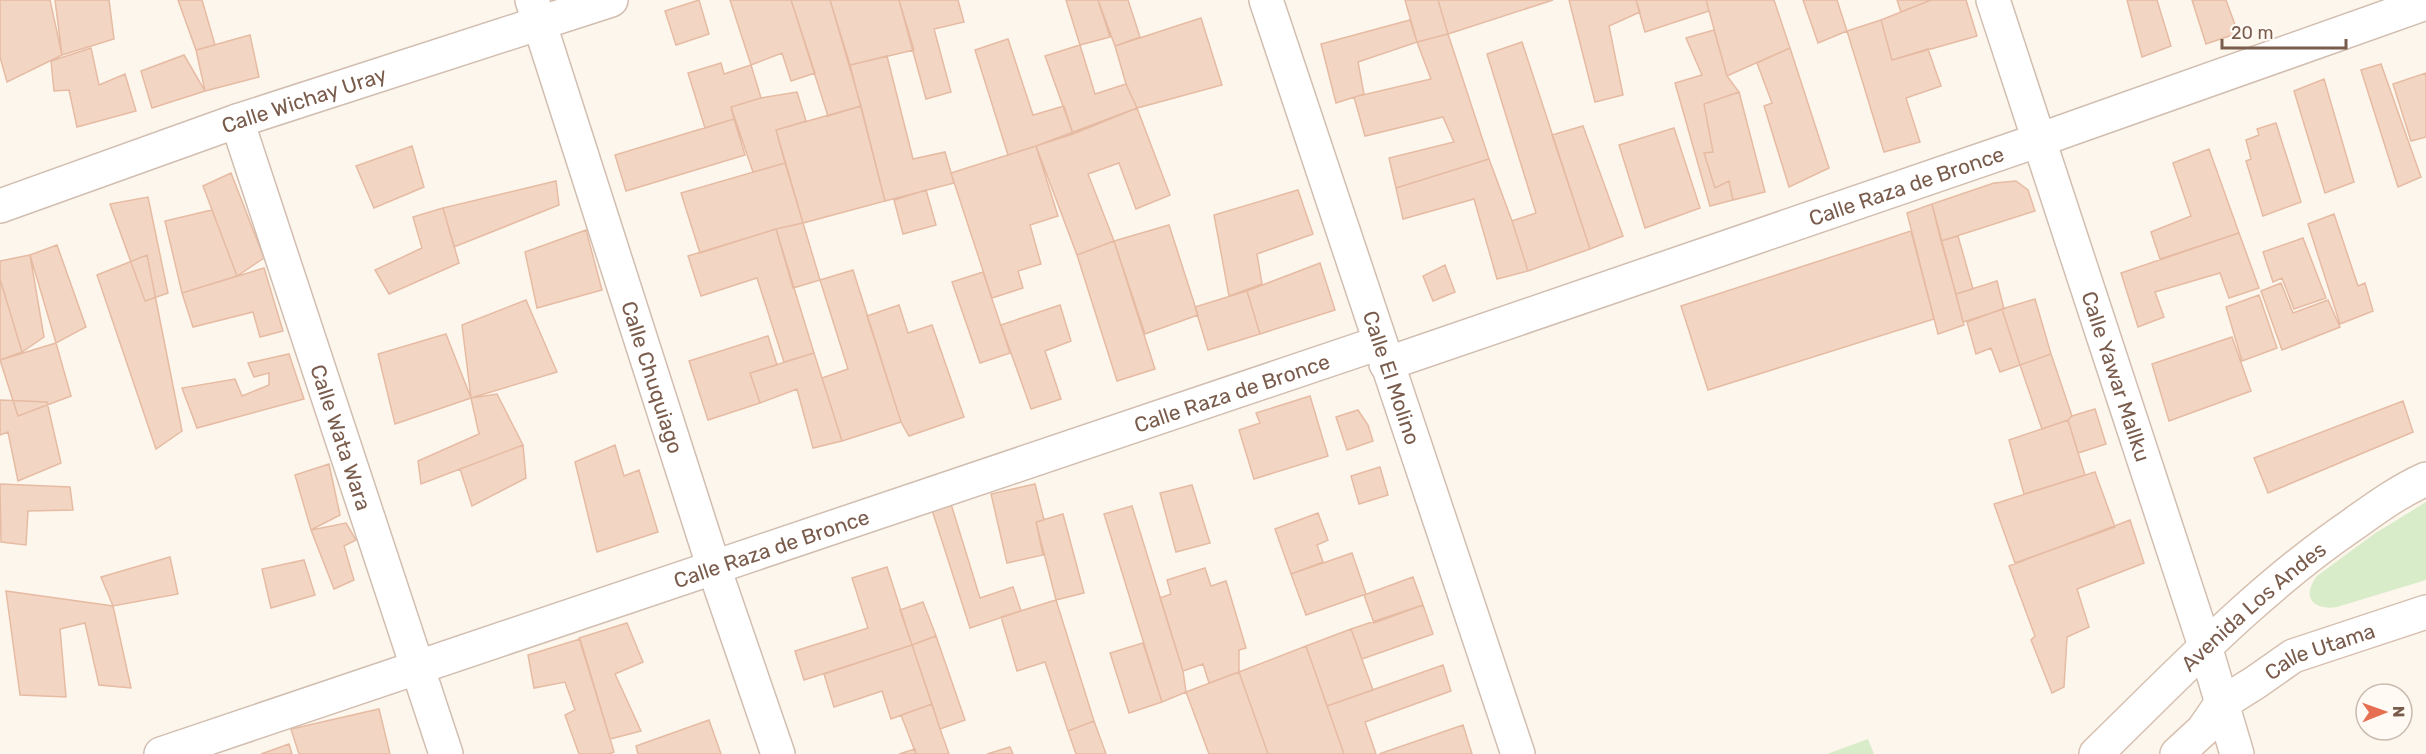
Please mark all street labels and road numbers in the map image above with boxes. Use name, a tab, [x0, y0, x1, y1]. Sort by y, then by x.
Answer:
street label: Calle Wichay Uray	[218, 61, 390, 138]
street label: Calle Raza de Bronce	[1805, 140, 2007, 231]
street label: Calle Yawar Mallku	[2077, 288, 2156, 465]
street label: Calle Chuquiago	[617, 298, 689, 456]
street label: Calle El Molino	[1358, 307, 1426, 448]
street label: Calle Raza de Bronce	[1131, 348, 1333, 437]
street label: Calle Wata Wara	[306, 361, 377, 513]
street label: Calle Raza de Bronce	[670, 503, 872, 593]
street label: Avenida Los Andes	[2176, 536, 2330, 676]
street label: Calle Utama	[2259, 617, 2378, 685]

